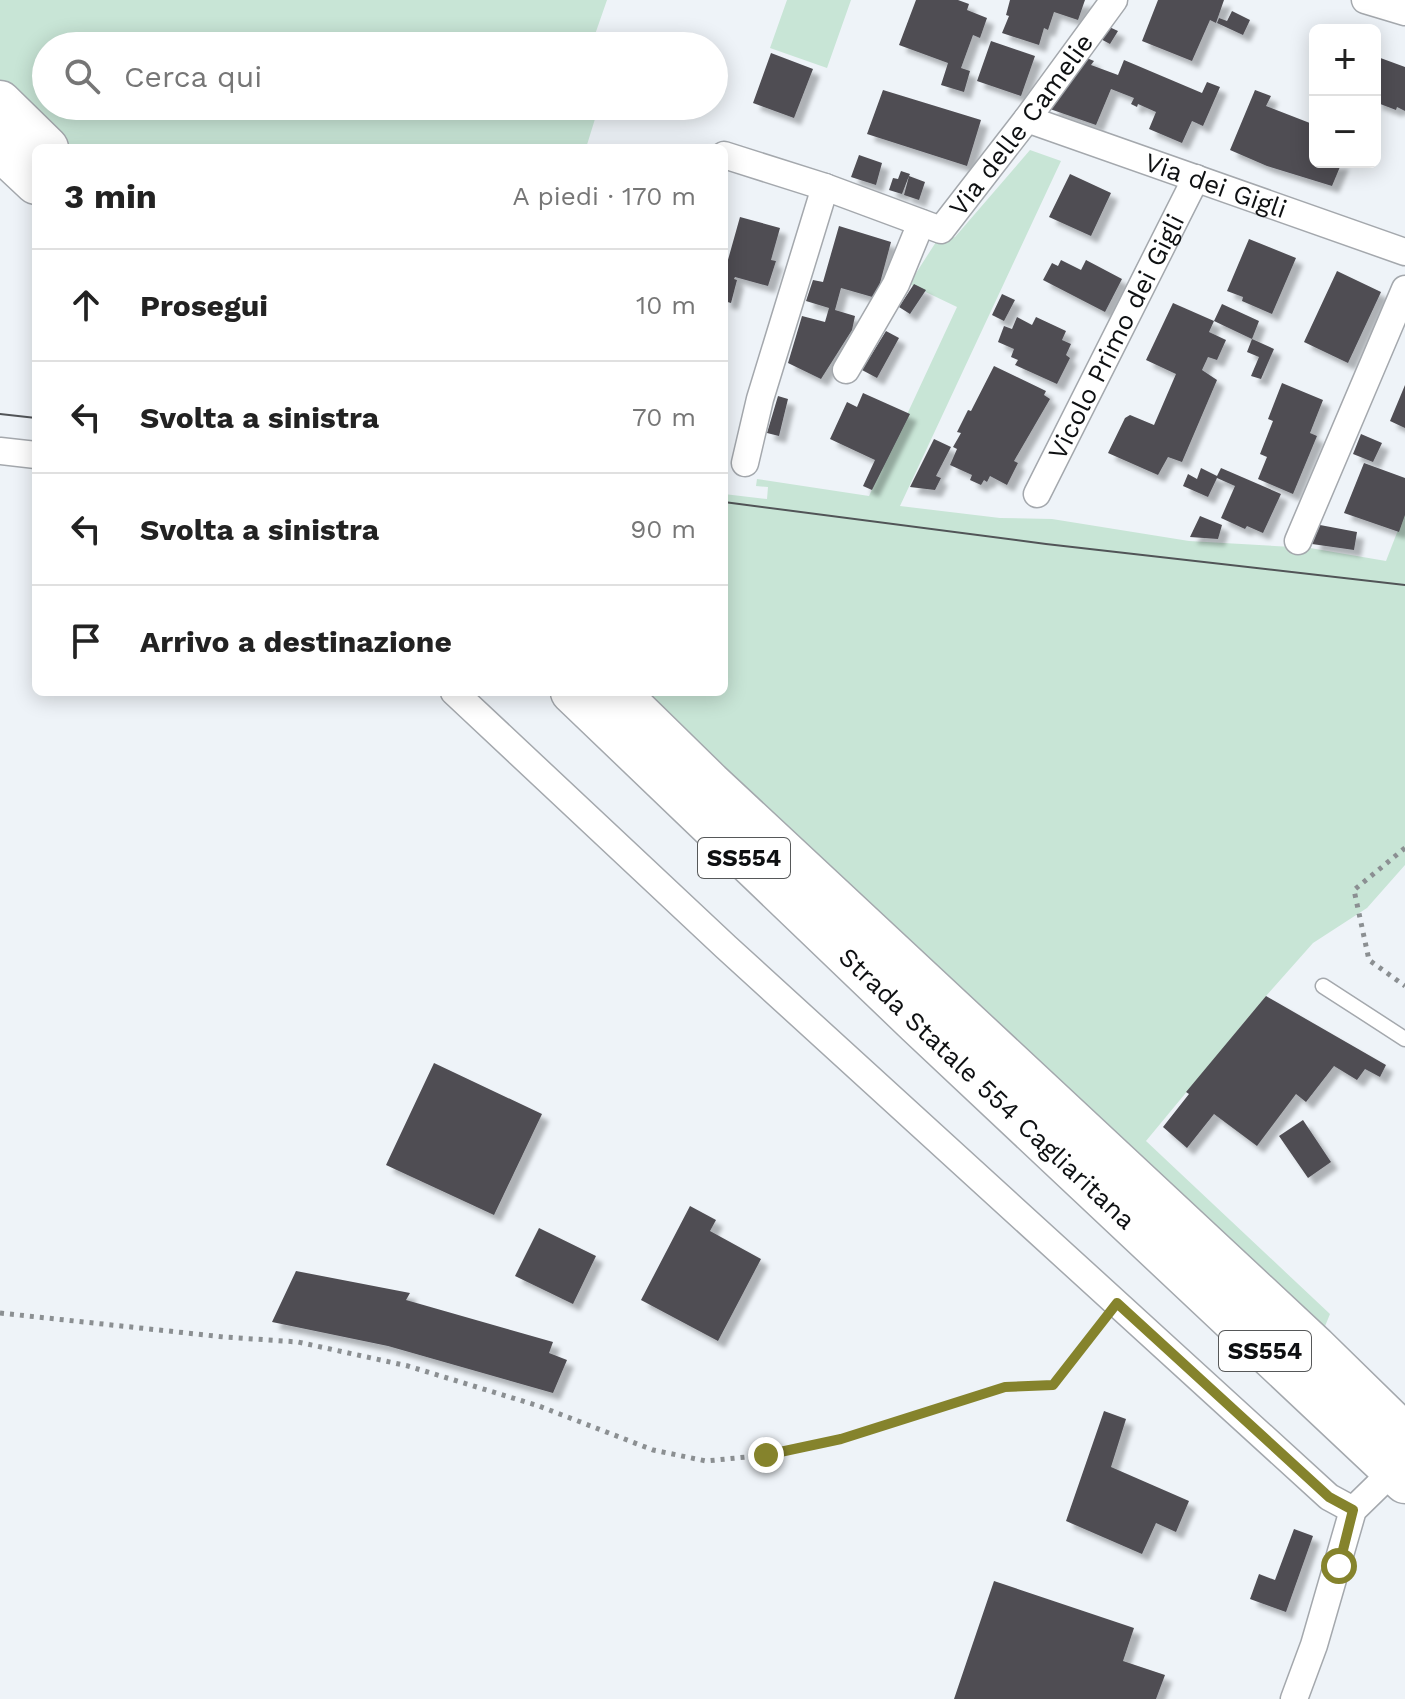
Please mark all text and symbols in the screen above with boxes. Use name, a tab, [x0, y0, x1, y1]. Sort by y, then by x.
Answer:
map controls	[1309, 24, 1381, 168]
button: +	[1309, 24, 1381, 96]
street label: Via delle Camelie	[943, 28, 1099, 222]
search box	[32, 32, 728, 120]
icon: search	[60, 54, 104, 98]
text: Cerca qui	[124, 59, 262, 94]
button: −	[1309, 96, 1381, 168]
street label: Via dei Gigli	[1141, 147, 1291, 224]
text: 3 min	[64, 176, 157, 216]
text: A piedi · 170 m	[512, 181, 696, 211]
street label: Vicolo Primo dei Gigli	[1042, 209, 1190, 464]
icon: ahead	[64, 283, 108, 327]
text: Prosegui	[140, 288, 268, 323]
text: 10 m	[636, 290, 696, 320]
icon: left	[64, 395, 108, 439]
text: Svolta a sinistra	[140, 400, 379, 435]
text: 70 m	[632, 402, 696, 432]
icon: left	[64, 507, 108, 551]
text: Svolta a sinistra	[140, 512, 379, 547]
text: 90 m	[630, 514, 696, 544]
icon: arrive	[64, 619, 108, 663]
text: Arrivo a destinazione	[140, 624, 452, 659]
road number: SS554	[698, 838, 790, 878]
street label: Strada Statale 554 Cagliaritana	[833, 941, 1142, 1236]
road number: SS554	[1219, 1331, 1311, 1371]
route end	[748, 1437, 784, 1473]
route start	[1321, 1548, 1357, 1584]

